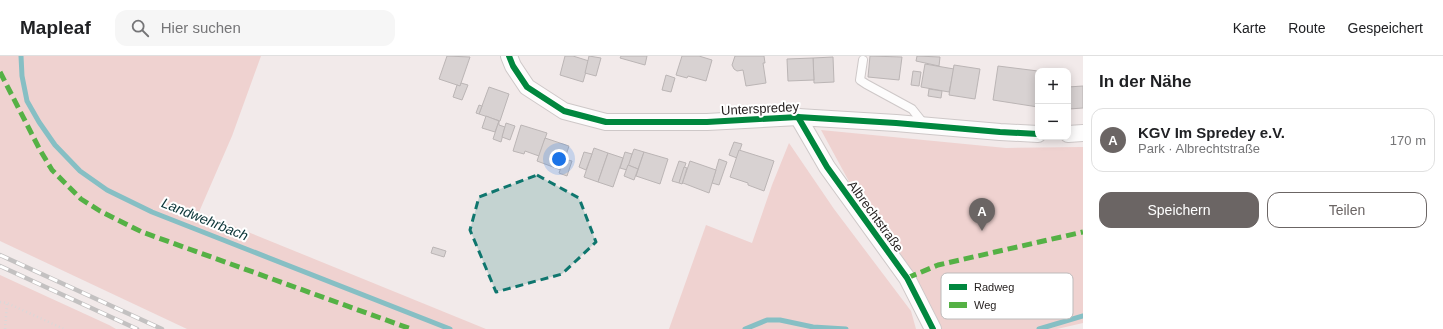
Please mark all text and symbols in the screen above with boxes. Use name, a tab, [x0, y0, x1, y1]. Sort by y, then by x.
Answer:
search box	[115, 10, 395, 46]
text: Mapleaf	[20, 17, 91, 38]
icon: search	[129, 17, 151, 39]
text: Hier suchen	[161, 19, 241, 36]
text: Karte	[1233, 20, 1266, 36]
text: Route	[1288, 20, 1326, 36]
text: Gespeichert	[1348, 20, 1423, 36]
map controls	[1035, 68, 1071, 140]
button: +	[1035, 68, 1071, 104]
text: In der Nähe	[1099, 72, 1192, 91]
street label: Unterspredey	[721, 99, 800, 118]
button: −	[1035, 104, 1071, 140]
text: KGV Im Spredey e.V.	[1138, 124, 1285, 141]
text: A	[1108, 133, 1118, 148]
text: 170 m	[1390, 133, 1426, 148]
text: Park · Albrechtstraße	[1138, 141, 1260, 156]
your location	[549, 149, 569, 169]
street label: Albrechtstraße	[845, 178, 907, 255]
button: Speichern	[1099, 192, 1259, 228]
button: Teilen	[1267, 192, 1427, 228]
water label: Landwehrbach	[159, 194, 251, 244]
pin: A	[969, 198, 995, 231]
legend	[941, 273, 1073, 319]
text: Radweg	[974, 281, 1014, 293]
text: Weg	[974, 299, 996, 311]

